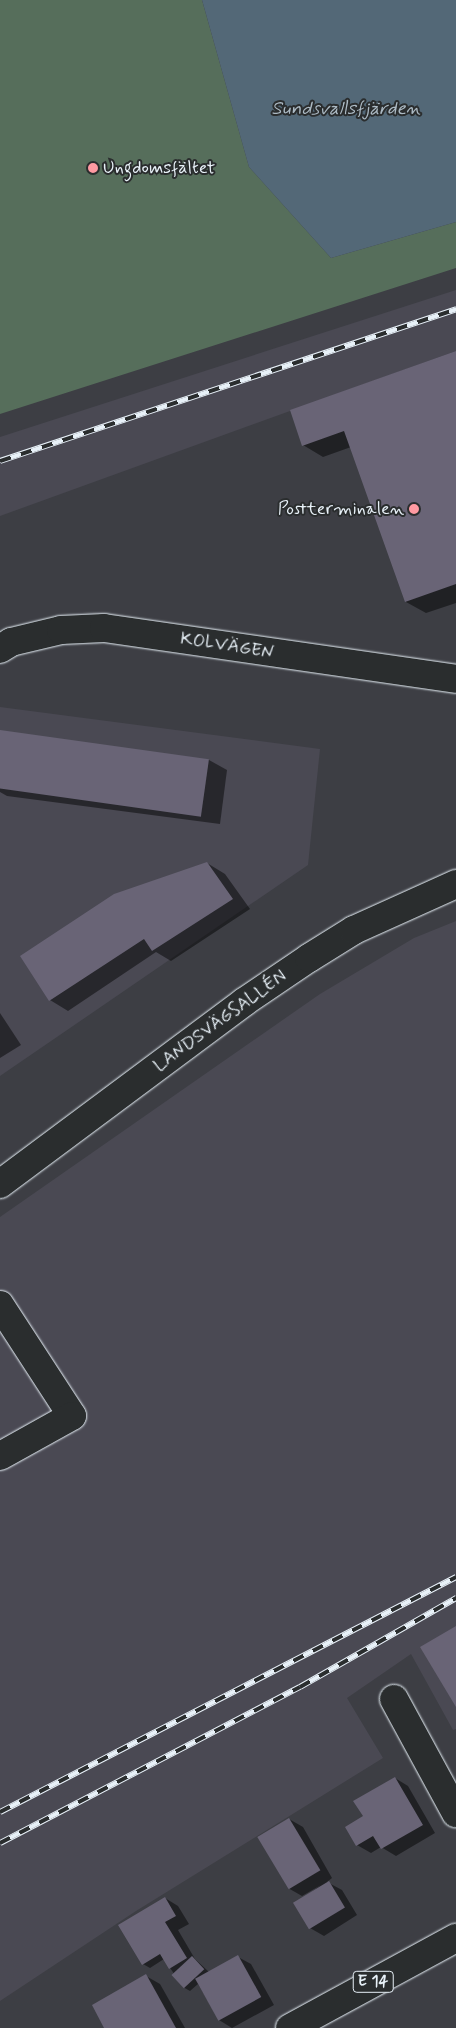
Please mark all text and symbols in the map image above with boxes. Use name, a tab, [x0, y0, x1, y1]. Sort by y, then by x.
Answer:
water label: Sundsvallsfjärden	[271, 98, 421, 120]
place label: Ungdomsfältet	[103, 157, 215, 179]
marker: Ungdomsfältet	[87, 162, 99, 174]
place label: Postterminalen	[278, 498, 404, 520]
marker: Postterminalen	[408, 503, 420, 515]
street label: KOLVÄGEN	[179, 628, 275, 664]
street label: LANDSVÄGSALLÉN	[149, 965, 291, 1077]
road number: E 14	[352, 1968, 394, 1995]

